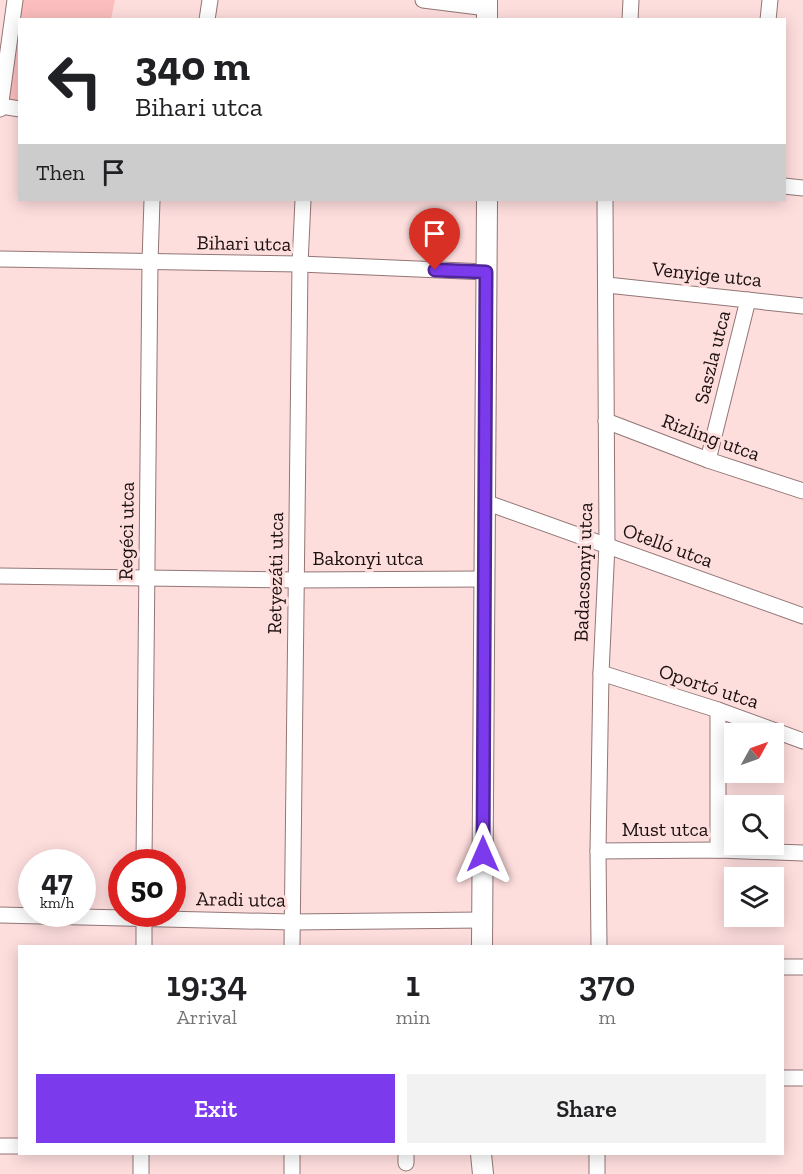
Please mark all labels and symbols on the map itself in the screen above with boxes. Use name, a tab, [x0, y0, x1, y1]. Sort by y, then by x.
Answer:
pin	[409, 208, 460, 270]
street label: Bihari utca	[196, 230, 292, 256]
street label: Venyige utca	[650, 256, 763, 292]
street label: Saszla utca	[689, 307, 735, 406]
street label: Rizling utca	[659, 408, 764, 466]
street label: Regéci utca	[113, 481, 139, 581]
street label: Badacsonyi utca	[569, 502, 597, 642]
street label: Retyezáti utca	[262, 511, 288, 634]
street label: Otelló utca	[620, 518, 717, 573]
street label: Bakonyi utca	[313, 546, 424, 570]
street label: Oportó utca	[656, 659, 762, 714]
north arrow	[724, 723, 784, 783]
street label: Must utca	[622, 817, 709, 841]
position arrow	[451, 822, 515, 886]
speed limit sign: 50	[108, 849, 186, 927]
street label: Aradi utca	[196, 886, 286, 912]

